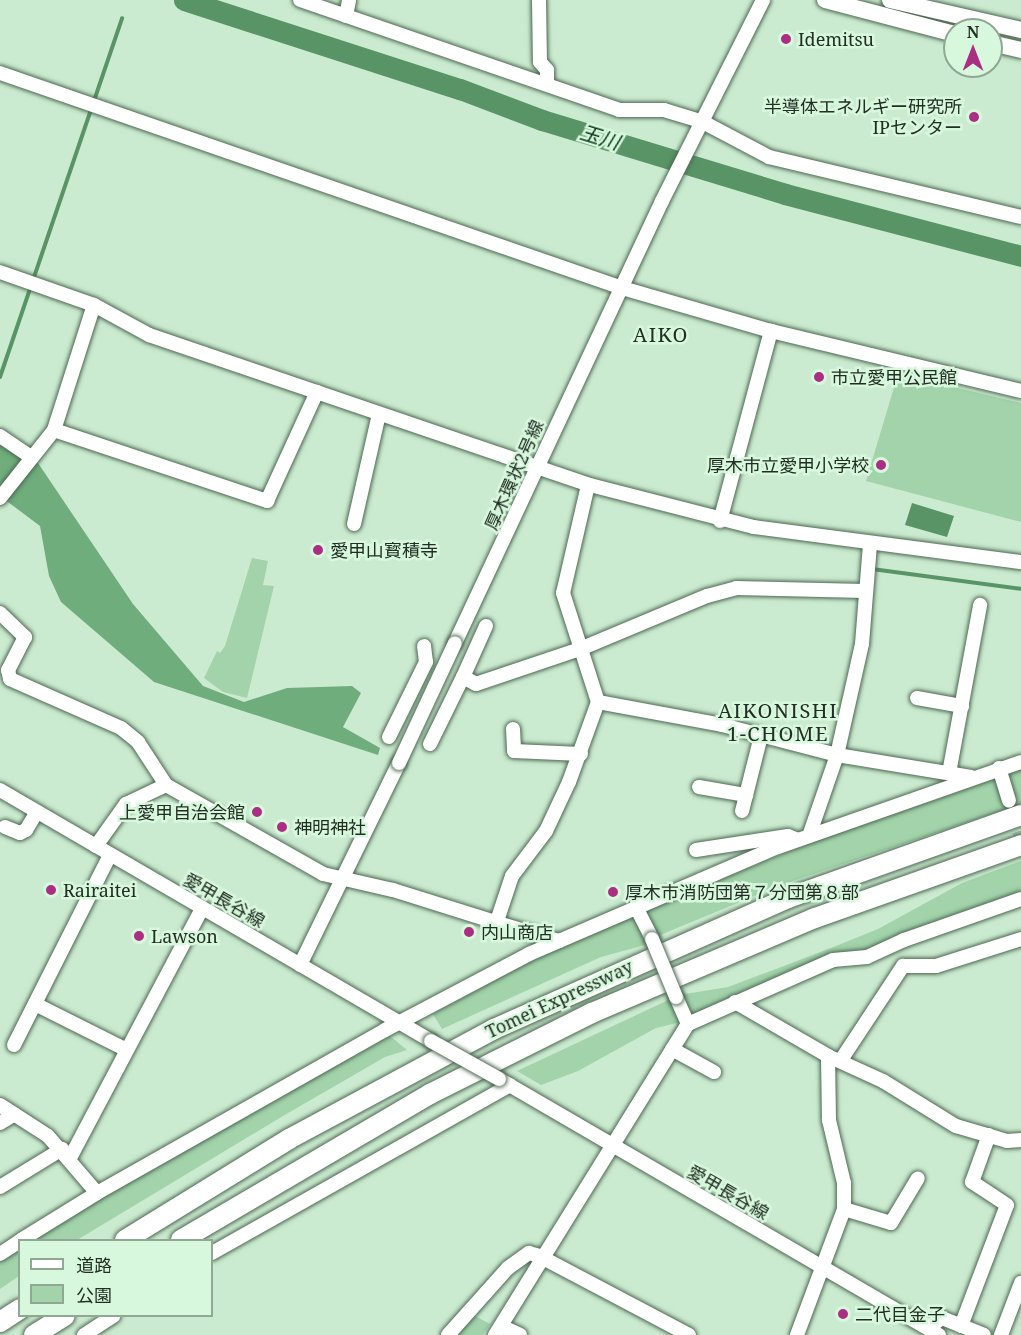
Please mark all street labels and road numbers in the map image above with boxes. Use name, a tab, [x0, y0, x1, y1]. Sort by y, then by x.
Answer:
street label: 厚木環状2号線	[480, 417, 548, 533]
street label: 愛甲長谷線	[180, 868, 268, 932]
street label: Tomei Expressway	[482, 955, 636, 1043]
street label: 愛甲長谷線	[684, 1160, 772, 1224]

